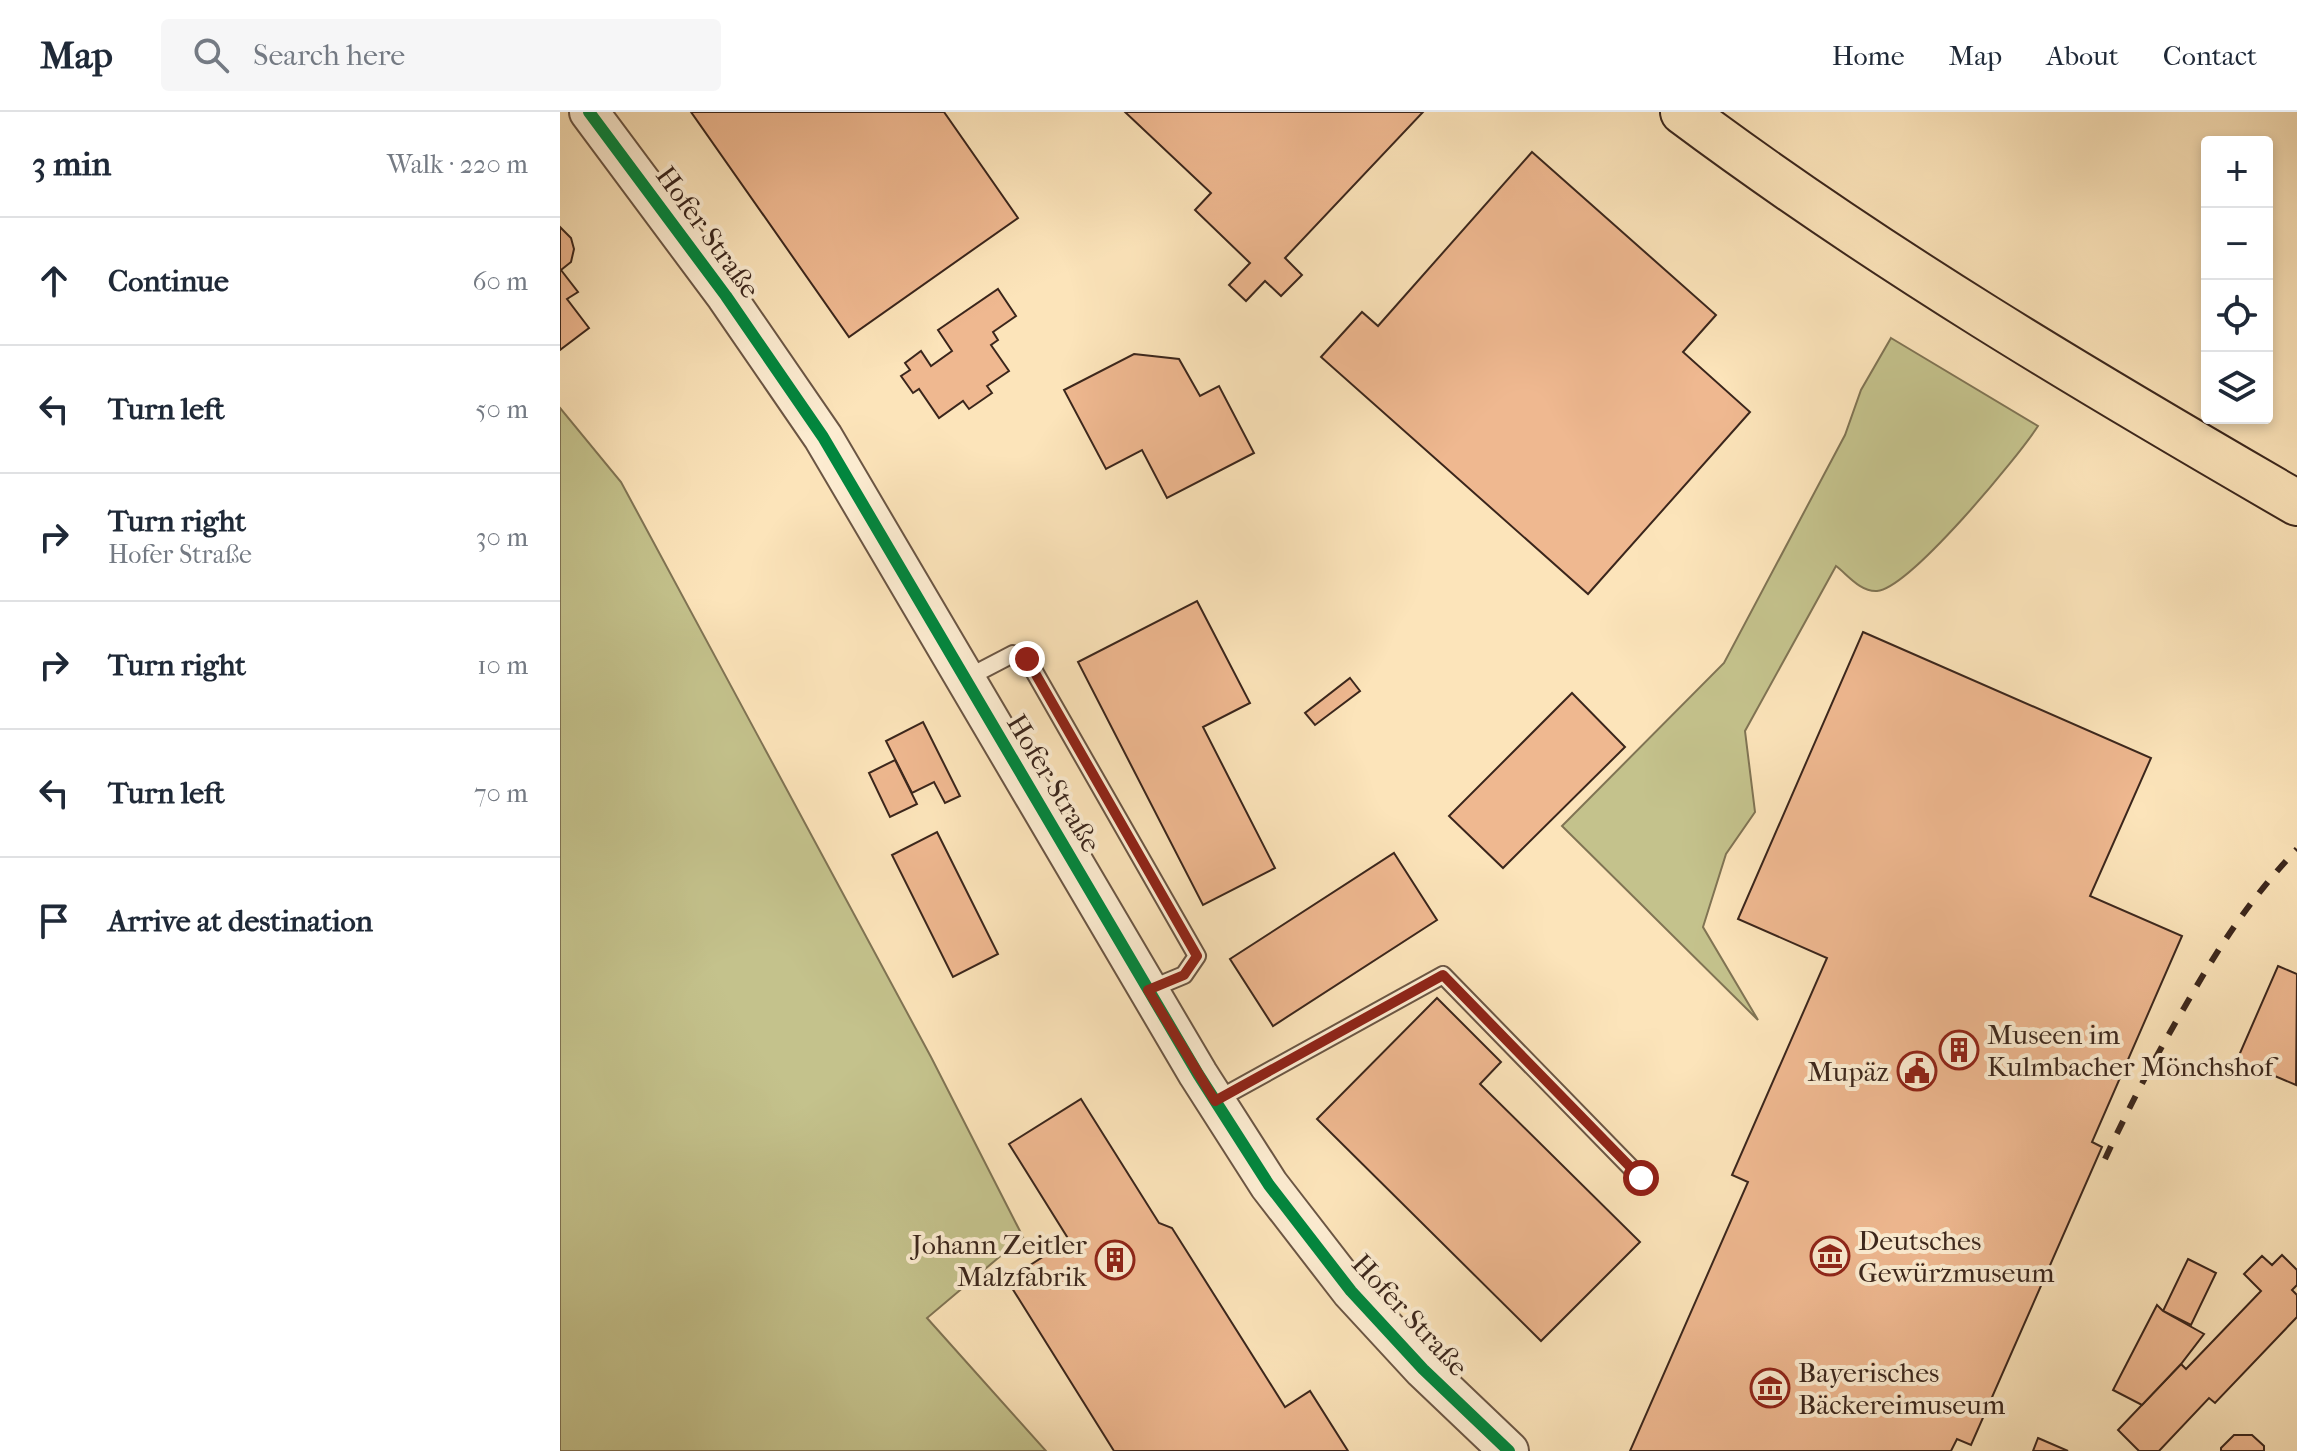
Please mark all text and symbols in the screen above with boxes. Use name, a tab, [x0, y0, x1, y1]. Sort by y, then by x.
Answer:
search box	[161, 19, 721, 91]
text: Map	[40, 33, 113, 78]
icon: search	[189, 33, 233, 77]
text: Search here	[253, 38, 405, 73]
text: Home	[1832, 39, 1905, 72]
text: Map	[1949, 39, 2002, 72]
text: About	[2046, 39, 2119, 72]
text: Contact	[2163, 39, 2257, 72]
map controls	[2201, 136, 2273, 424]
button: +	[2201, 136, 2273, 208]
text: 3 min	[32, 144, 111, 184]
text: Walk · 220 m	[387, 149, 528, 180]
street label: Hofer Straße	[649, 160, 767, 304]
button: −	[2201, 208, 2273, 280]
icon: ahead	[32, 259, 76, 303]
text: Continue	[108, 264, 229, 299]
text: 60 m	[472, 266, 528, 297]
button: locate	[2201, 280, 2273, 352]
button: layers	[2201, 352, 2273, 424]
icon: left	[32, 387, 76, 431]
text: Turn left	[108, 392, 225, 427]
text: 50 m	[475, 394, 528, 425]
text: Turn right	[108, 504, 246, 539]
icon: right	[32, 515, 76, 559]
text: 30 m	[476, 522, 528, 553]
text: Hofer Straße	[108, 539, 252, 570]
route end	[1009, 641, 1045, 677]
icon: right	[32, 643, 76, 687]
text: Turn right	[108, 648, 246, 683]
text: 10 m	[477, 650, 528, 681]
street label: Hofer Straße	[1000, 708, 1108, 858]
icon: left	[32, 771, 76, 815]
text: Turn left	[108, 776, 225, 811]
text: 70 m	[474, 778, 528, 809]
icon: arrive	[32, 899, 76, 943]
text: Arrive at destination	[108, 904, 373, 939]
place label: Museen im Kulmbacher Mönchshof	[1987, 1018, 2279, 1083]
building icon: Museen im Kulmbacher Mönchshof	[1938, 1029, 1980, 1071]
public building icon: Mupäz	[1896, 1050, 1938, 1092]
place label: Mupäz	[1807, 1055, 1889, 1088]
route start	[1623, 1160, 1659, 1196]
place label: Deutsches Gewürzmuseum	[1858, 1224, 2055, 1289]
place label: Johann Zeitler Malzfabrik	[910, 1228, 1088, 1293]
museum icon: Deutsches Gewürzmuseum	[1809, 1235, 1851, 1277]
building icon: Johann Zeitler Malzfabrik	[1094, 1239, 1136, 1281]
street label: Hofer Straße	[1345, 1247, 1475, 1383]
place label: Bayerisches Bäckereimuseum	[1798, 1356, 2006, 1421]
museum icon: Bayerisches Bäckereimuseum	[1749, 1367, 1791, 1409]

